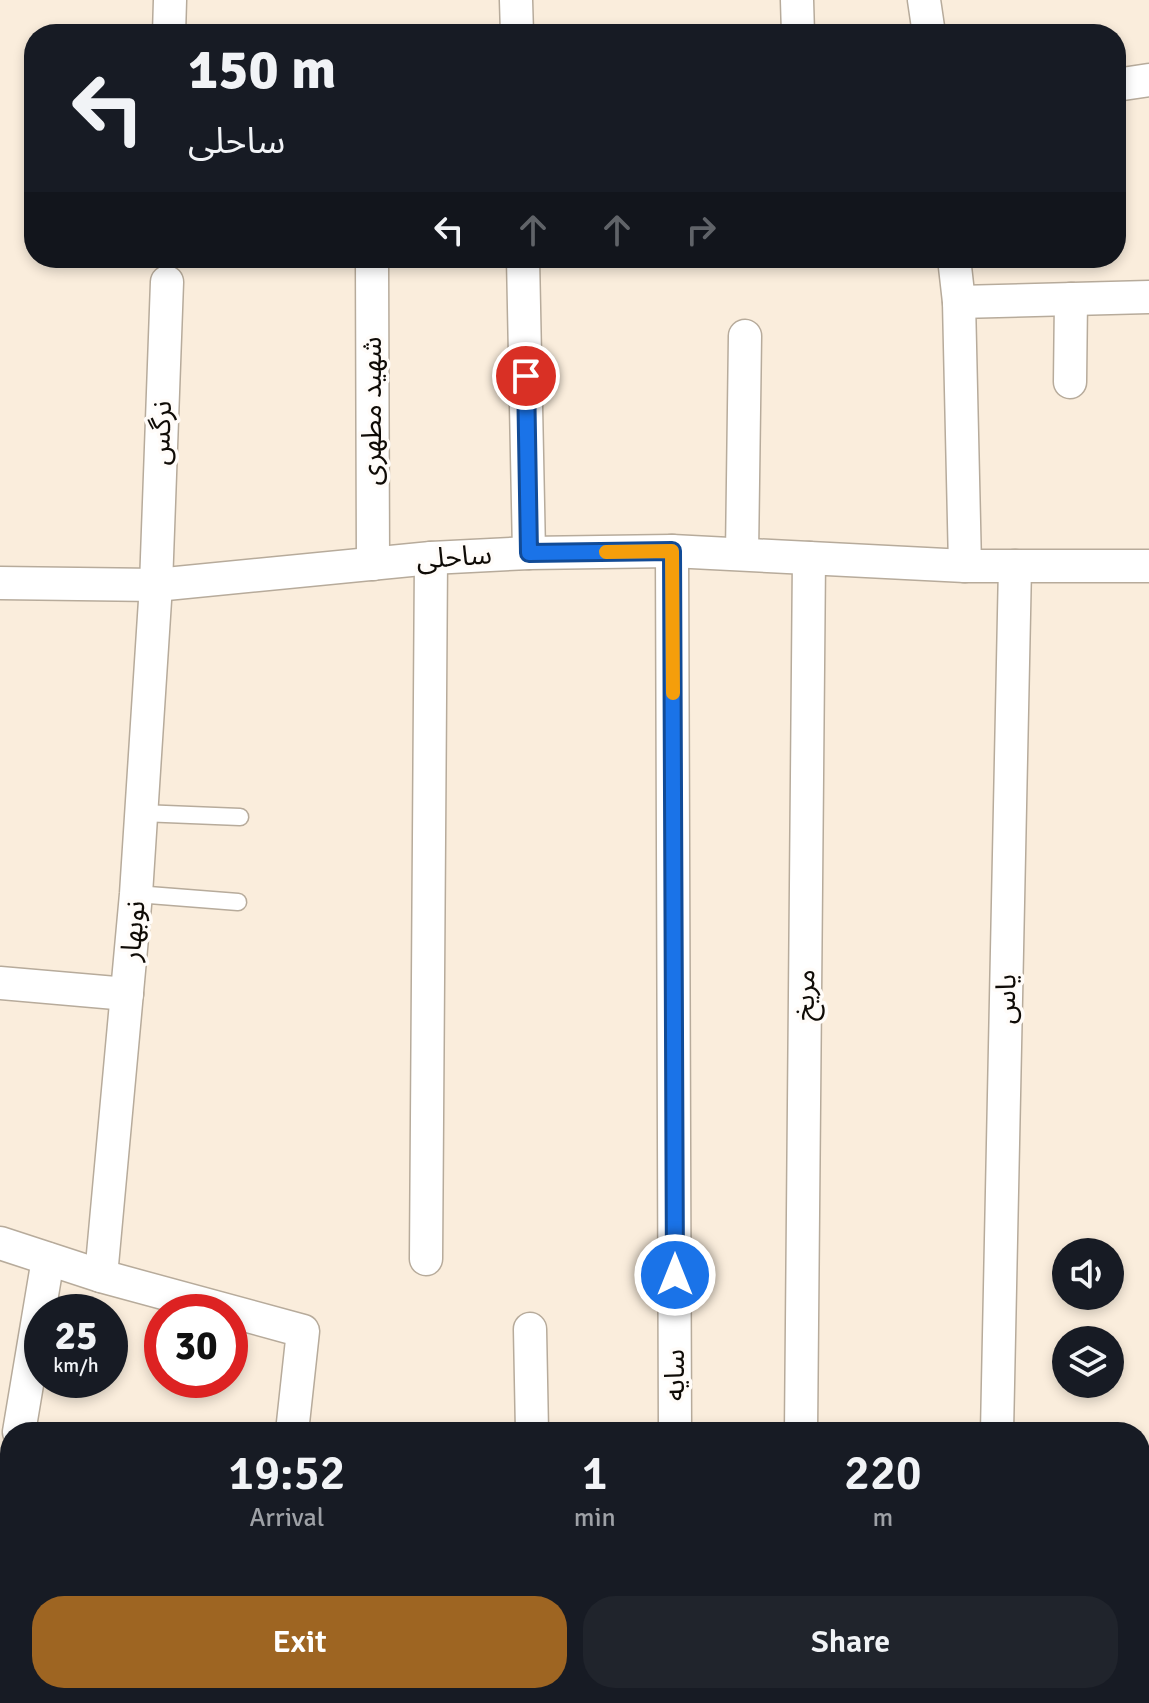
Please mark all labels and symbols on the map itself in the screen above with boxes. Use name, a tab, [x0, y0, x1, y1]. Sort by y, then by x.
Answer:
street label: شهید مطهری	[355, 337, 389, 485]
pin	[492, 342, 560, 410]
street label: نرگس	[143, 400, 179, 466]
street label: ساحلی	[415, 537, 493, 577]
street label: نوبهار	[113, 899, 153, 964]
street label: مریخ	[788, 969, 825, 1021]
street label: یاس	[989, 974, 1023, 1024]
position arrow	[633, 1233, 717, 1317]
speed limit sign: 30	[144, 1294, 248, 1398]
street label: سایه	[658, 1349, 692, 1401]

